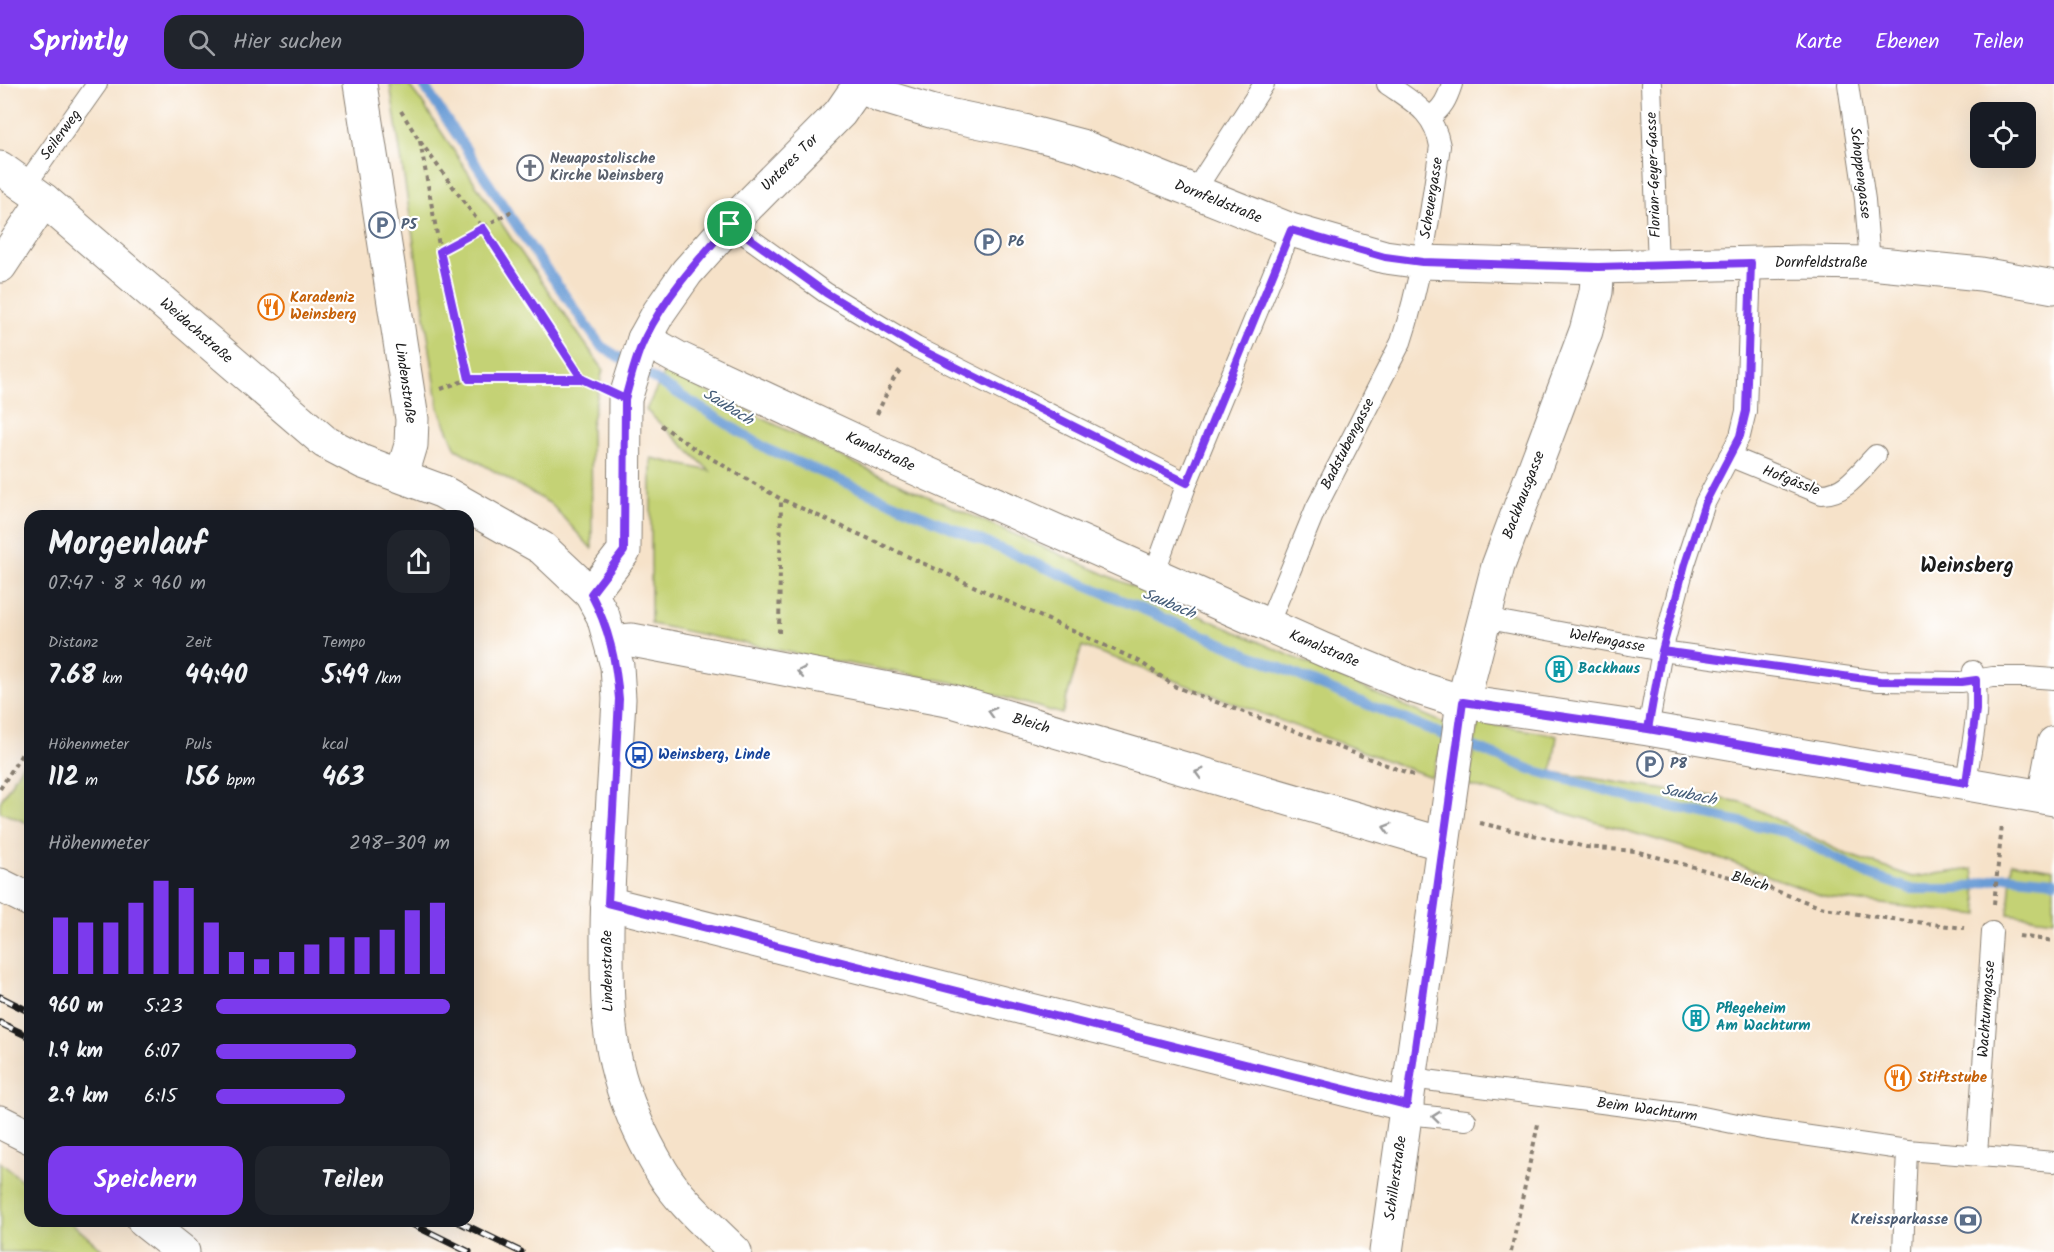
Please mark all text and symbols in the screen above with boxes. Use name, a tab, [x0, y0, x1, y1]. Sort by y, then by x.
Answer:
search box	[164, 15, 584, 69]
text: Sprintly	[30, 20, 128, 65]
text: Hier suchen	[233, 25, 342, 60]
icon: search	[185, 26, 218, 59]
text: Karte	[1795, 26, 1842, 59]
text: Ebenen	[1875, 26, 1940, 59]
text: Teilen	[1973, 26, 2024, 59]
map controls	[1970, 102, 2036, 168]
button: locate	[1970, 102, 2036, 168]
street label: Seilerweg	[34, 105, 88, 165]
street label: Florian-Geyer-Gasse	[1640, 111, 1668, 238]
street label: Schoppengasse	[1842, 126, 1878, 220]
street label: Unteres Tor	[756, 128, 825, 197]
place label: Neuapostolische Kirche Weinsberg	[550, 147, 664, 188]
church icon: Neuapostolische Kirche Weinsberg	[515, 153, 545, 183]
street label: Scheuergasse	[1414, 155, 1450, 240]
street label: Dornfeldstraße	[1171, 174, 1266, 231]
pin	[704, 198, 755, 249]
icon: arrive	[713, 207, 746, 240]
parking icon: P5	[367, 210, 397, 240]
place label: P5	[401, 213, 418, 237]
parking icon: P6	[973, 227, 1003, 257]
place label: P6	[1008, 230, 1024, 254]
street label: Dornfeldstraße	[1775, 251, 1868, 275]
place label: Karadeniz Weinsberg	[290, 286, 357, 327]
street label: Weidachstraße	[154, 292, 238, 370]
restaurant icon: Karadeniz Weinsberg	[256, 292, 286, 322]
street label: Lindenstraße	[387, 341, 423, 425]
water label: Saubach	[698, 382, 759, 433]
street label: Badstubengasse	[1315, 394, 1381, 494]
street label: Kanalstraße	[841, 425, 919, 479]
street label: Backhausgasse	[1496, 447, 1552, 543]
street label: Hofgässle	[1759, 459, 1823, 503]
text: Morgenlauf	[48, 519, 206, 572]
button: share	[387, 530, 450, 593]
district label: Weinsberg	[1920, 550, 2014, 583]
text: 07:47 · 8 × 960 m	[48, 568, 206, 600]
water label: Saubach	[1139, 582, 1201, 627]
street label: Kanalstraße	[1285, 623, 1363, 675]
street label: Welfengasse	[1567, 623, 1647, 659]
text: Distanz	[48, 630, 98, 655]
text: Zeit	[185, 630, 212, 655]
text: Tempo	[322, 630, 365, 655]
building icon: Backhaus	[1544, 654, 1574, 684]
text: 7.68	[48, 655, 96, 697]
text: 44:40	[185, 655, 247, 697]
text: 5:49	[322, 655, 369, 697]
place label: Backhaus	[1578, 657, 1640, 681]
text: km	[96, 666, 123, 691]
text: /km	[369, 666, 401, 691]
one-way arrow	[797, 666, 807, 679]
one-way arrow	[987, 707, 998, 719]
street label: Bleich	[1009, 707, 1053, 741]
text: Höhenmeter	[48, 732, 129, 757]
text: Puls	[185, 732, 212, 757]
text: kcal	[322, 732, 348, 757]
bus stop icon: Weinsberg, Linde	[624, 740, 654, 770]
place label: Weinsberg, Linde	[658, 743, 771, 767]
parking icon: P8	[1635, 749, 1665, 779]
place label: P8	[1670, 752, 1687, 776]
text: 112	[48, 757, 79, 799]
text: 156	[185, 757, 220, 799]
text: 463	[322, 757, 364, 799]
text: m	[79, 768, 98, 793]
text: bpm	[220, 768, 255, 793]
one-way arrow	[1194, 768, 1205, 780]
water label: Saubach	[1659, 777, 1720, 813]
one-way arrow	[1382, 823, 1393, 835]
text: Höhenmeter	[48, 828, 149, 860]
text: 298–309 m	[349, 828, 450, 860]
street label: Bleich	[1728, 865, 1772, 899]
street label: Lindenstraße	[595, 930, 621, 1012]
street label: Wachturmgasse	[1972, 959, 2002, 1058]
text: 960 m	[48, 991, 103, 1023]
text: 5:23	[144, 991, 183, 1023]
place label: Pflegeheim Am Wachturm	[1716, 997, 1811, 1038]
building icon: Pflegeheim Am Wachturm	[1681, 1003, 1711, 1033]
text: 1.9 km	[48, 1036, 103, 1068]
text: 6:07	[144, 1036, 179, 1068]
restaurant icon: Stiftstube	[1883, 1063, 1913, 1093]
place label: Stiftstube	[1918, 1066, 1988, 1090]
text: 2.9 km	[48, 1081, 108, 1113]
text: 6:15	[144, 1081, 177, 1113]
street label: Beim Wachturm	[1595, 1091, 1699, 1129]
one-way arrow	[1431, 1111, 1440, 1124]
street label: Schillerstraße	[1378, 1134, 1414, 1222]
button: Speichern	[48, 1146, 243, 1215]
button: Teilen	[255, 1146, 450, 1215]
bank icon: Kreissparkasse	[1953, 1205, 1983, 1235]
place label: Kreissparkasse	[1851, 1208, 1949, 1232]

